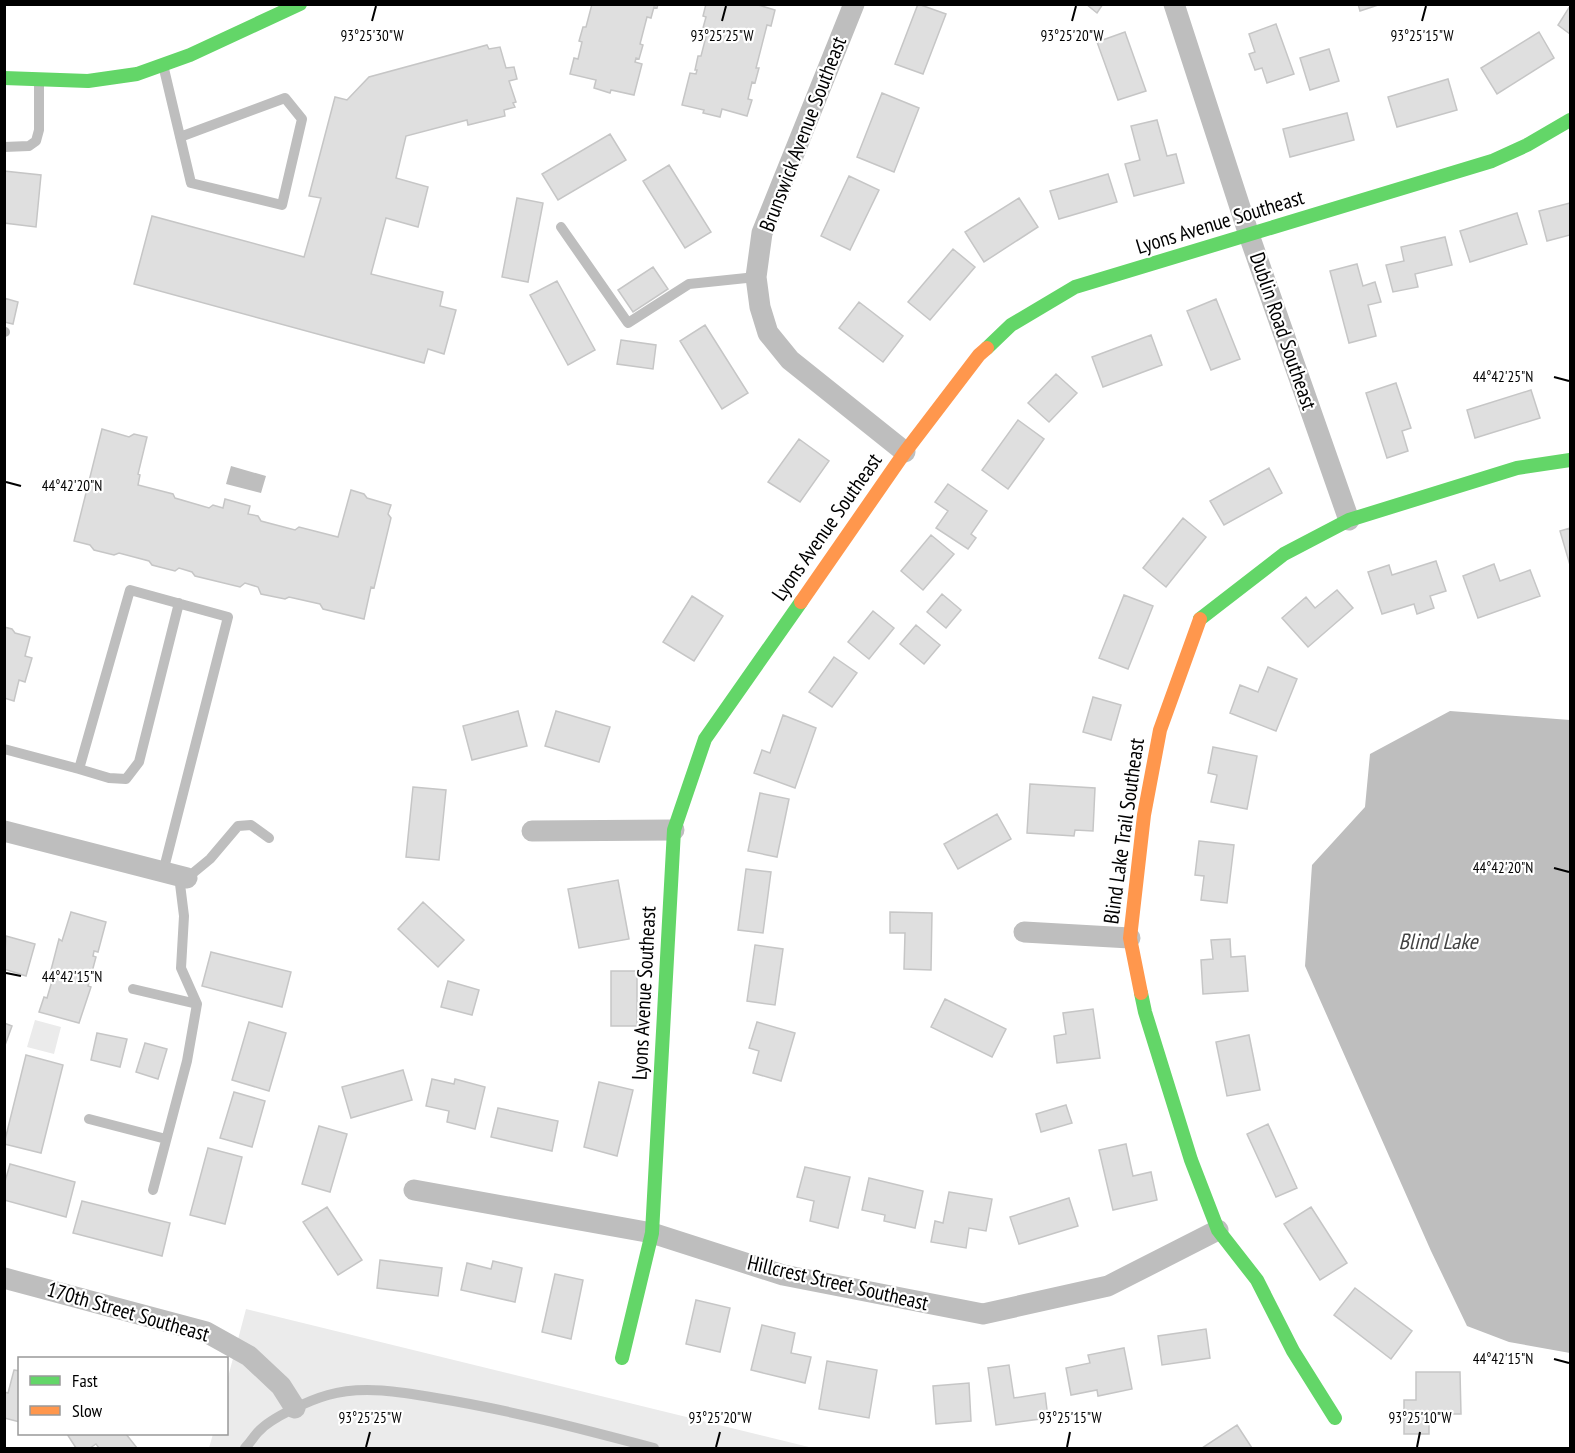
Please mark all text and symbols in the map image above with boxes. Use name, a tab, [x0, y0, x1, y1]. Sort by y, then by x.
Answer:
text: 93°25'30"W	[340, 26, 404, 45]
text: 93°25'25"W	[690, 26, 754, 45]
text: 93°25'20"W	[1040, 26, 1104, 45]
text: 93°25'15"W	[1390, 26, 1454, 45]
street label: Brunswick Avenue Southeast	[753, 32, 852, 235]
street label: Lyons Avenue Southeast	[1133, 183, 1307, 260]
street label: Dublin Road Southeast	[1244, 249, 1323, 413]
text: 44°42'25"N	[1473, 367, 1533, 386]
street label: Lyons Avenue Southeast	[766, 448, 888, 606]
text: 44°42'20"N	[42, 476, 102, 495]
street label: Blind Lake Trail Southeast	[1097, 736, 1150, 926]
text: 44°42'20"N	[1473, 858, 1533, 877]
street label: Lyons Avenue Southeast	[625, 905, 662, 1081]
water label: Blind Lake	[1398, 927, 1479, 955]
text: 44°42'15"N	[42, 967, 102, 986]
street label: Hillcrest Street Southeast	[745, 1249, 931, 1317]
street label: 170th Street Southeast	[44, 1275, 213, 1348]
text: 44°42'15"N	[1473, 1349, 1533, 1368]
legend	[18, 1357, 228, 1435]
text: Fast	[72, 1369, 98, 1392]
text: Slow	[72, 1399, 103, 1422]
text: 93°25'25"W	[338, 1408, 402, 1427]
text: 93°25'20"W	[688, 1408, 752, 1427]
text: 93°25'15"W	[1038, 1408, 1102, 1427]
text: 93°25'10"W	[1388, 1408, 1452, 1427]

